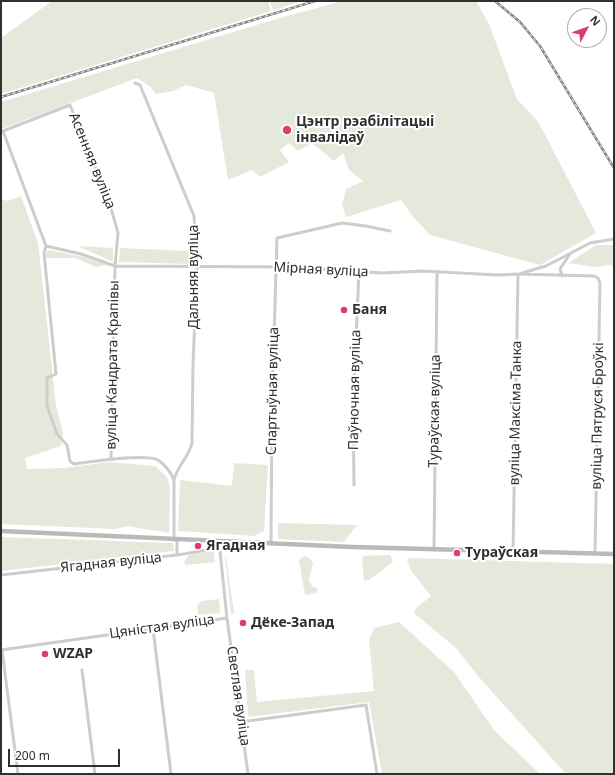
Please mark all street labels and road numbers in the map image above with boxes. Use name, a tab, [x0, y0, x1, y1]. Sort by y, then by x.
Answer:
street label: Асенняя вуліца	[65, 110, 119, 212]
street label: Дальняя вуліца	[186, 225, 202, 329]
street label: Мірная вуліца	[273, 259, 369, 281]
street label: вуліца Кандрата Крапівы	[103, 280, 123, 450]
street label: Спартыўная вуліца	[263, 327, 283, 455]
street label: Паўночная вуліца	[346, 330, 364, 450]
street label: вуліца Максіма Танка	[506, 340, 526, 486]
street label: вуліца Пятруся Броўкі	[588, 342, 608, 490]
street label: Тураўская вуліца	[426, 354, 444, 468]
street label: Ягадная вуліца	[59, 549, 163, 577]
street label: Цяністая вуліца	[108, 611, 216, 643]
street label: Светлая вуліца	[223, 645, 253, 747]

